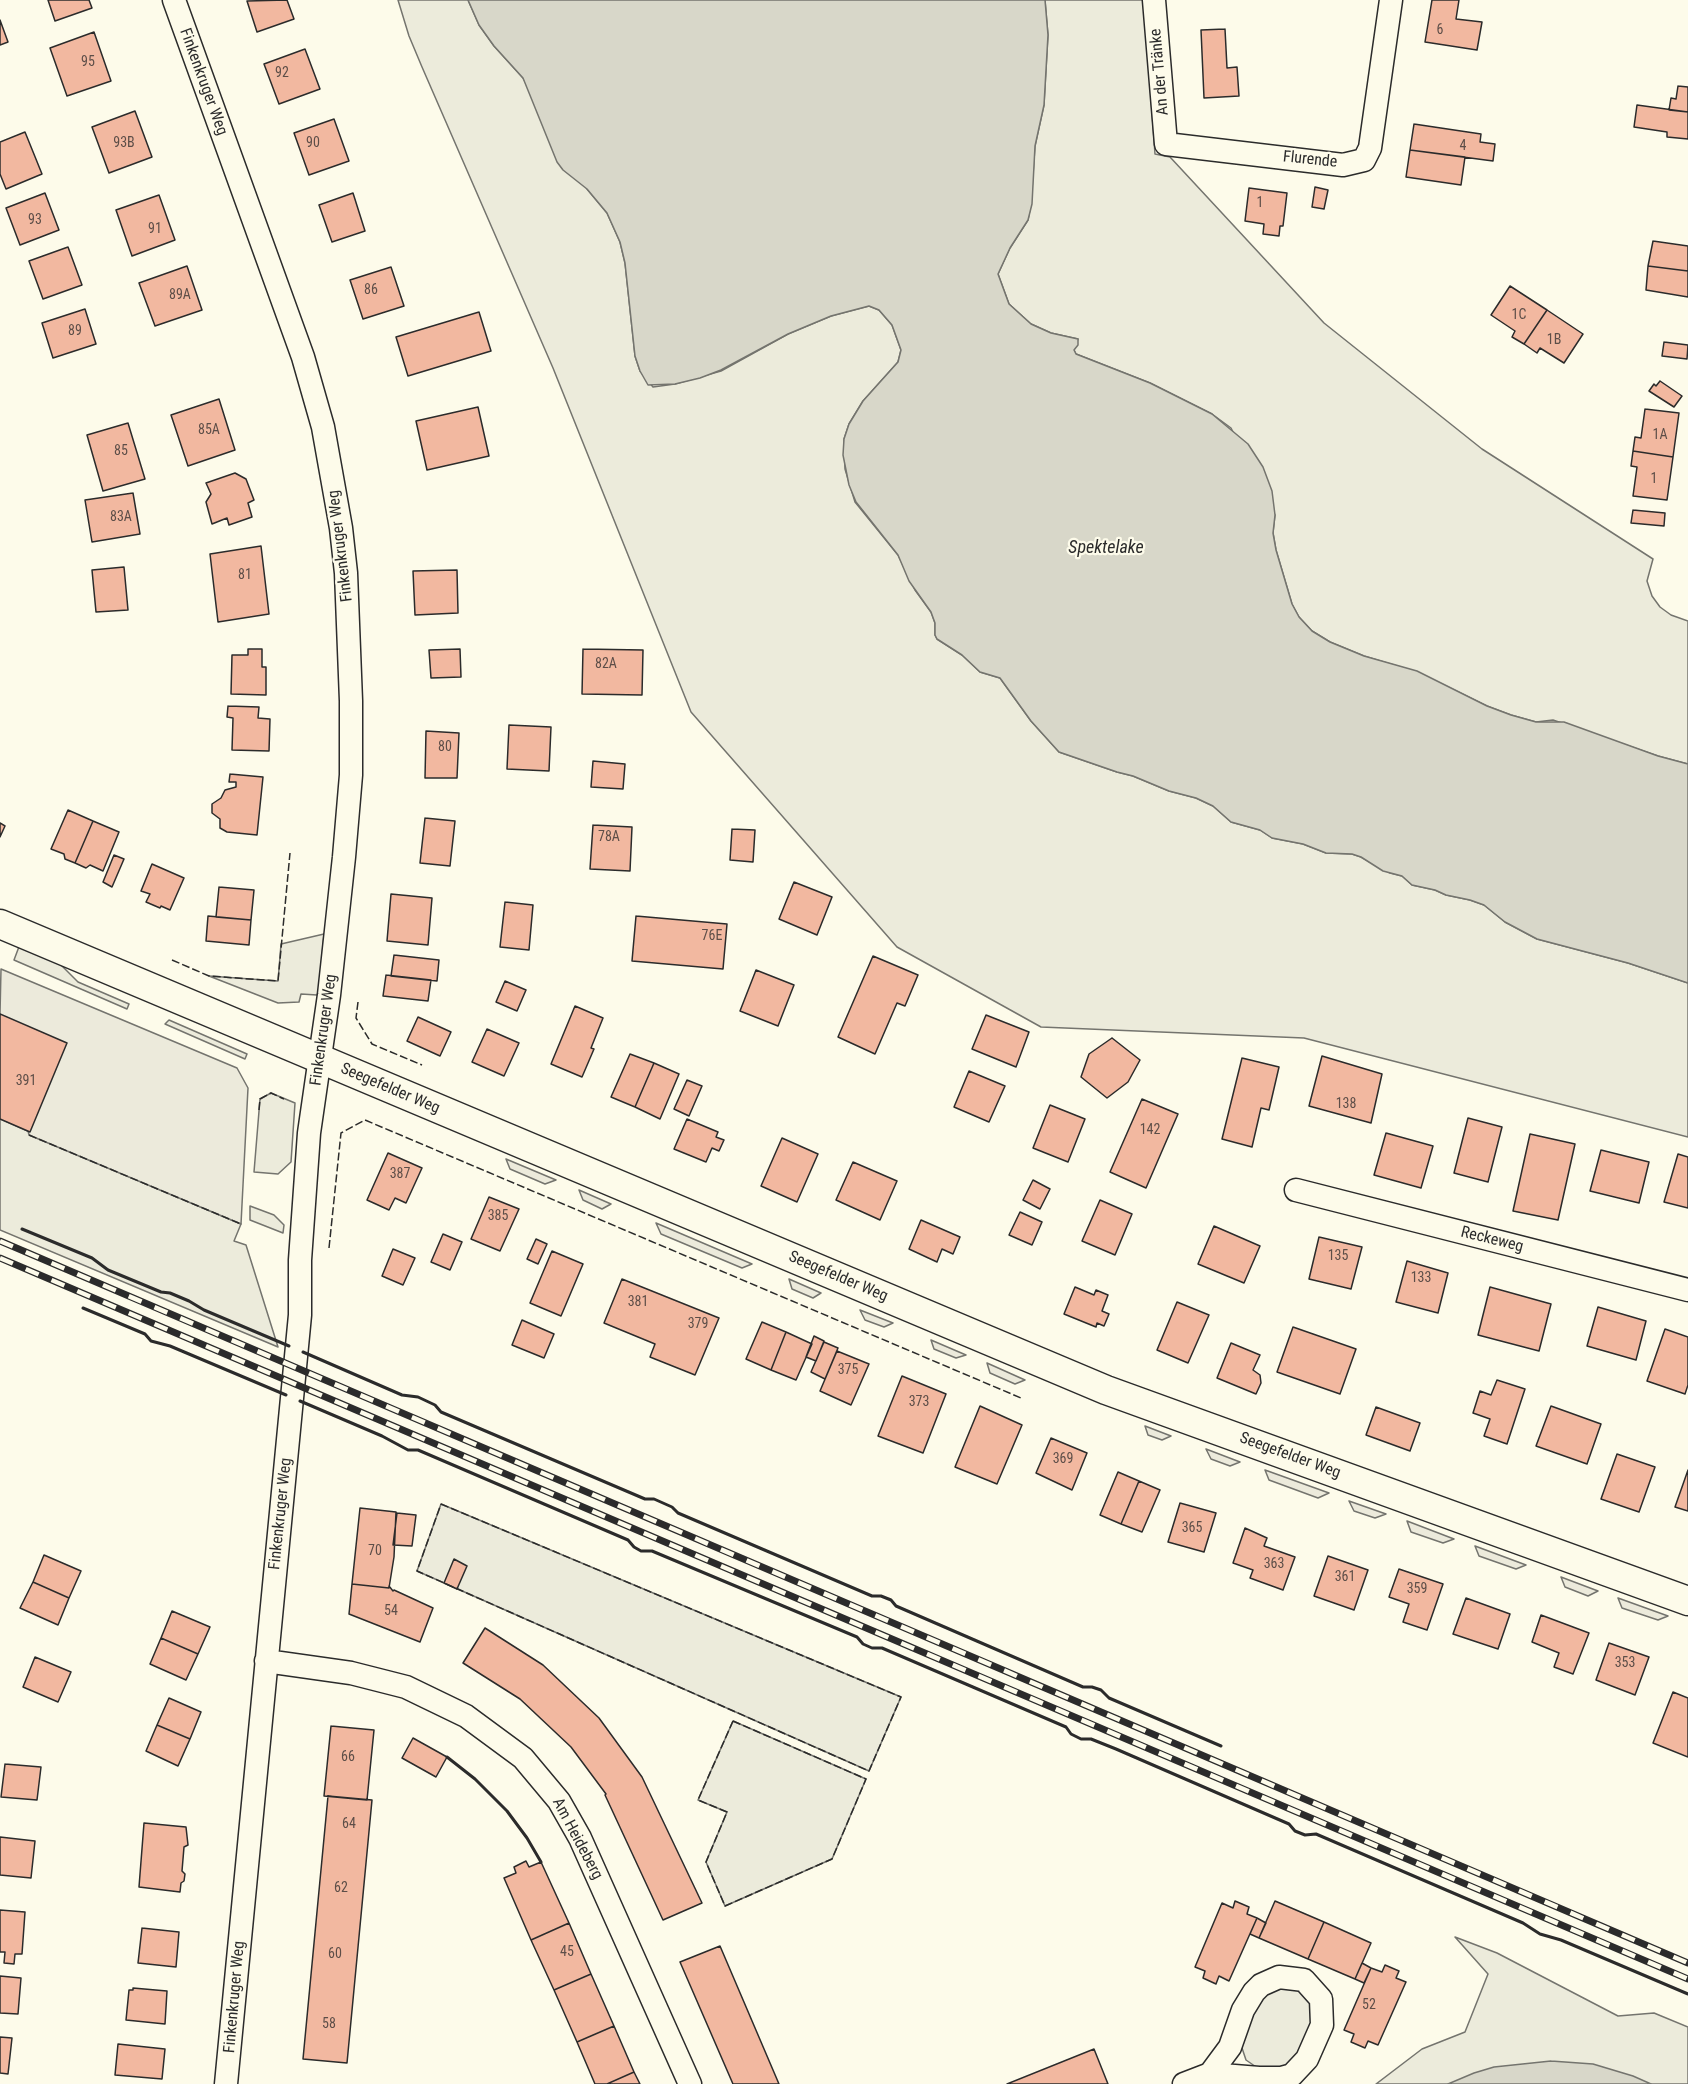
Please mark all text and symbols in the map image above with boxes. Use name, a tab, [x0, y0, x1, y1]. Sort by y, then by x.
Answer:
house number: 6	[1437, 22, 1443, 38]
street label: Finkenkruger Weg	[175, 26, 231, 138]
street label: An der Tränke	[1147, 28, 1173, 116]
house number: 95	[81, 54, 95, 70]
house number: 92	[275, 65, 289, 81]
house number: 93B	[113, 135, 135, 151]
house number: 90	[306, 135, 320, 151]
house number: 4	[1460, 138, 1466, 154]
street label: Flurende	[1282, 148, 1338, 172]
house number: 1	[1257, 195, 1263, 211]
house number: 93	[28, 212, 42, 228]
house number: 91	[148, 221, 162, 237]
house number: 86	[364, 282, 378, 298]
house number: 89A	[169, 287, 191, 303]
house number: 1C	[1512, 307, 1526, 323]
house number: 89	[68, 323, 82, 339]
house number: 1B	[1547, 332, 1561, 348]
house number: 85A	[198, 422, 220, 438]
house number: 1A	[1653, 427, 1667, 443]
house number: 85	[114, 443, 128, 459]
house number: 1	[1651, 471, 1657, 487]
street label: Finkenkruger Weg	[325, 489, 357, 603]
house number: 83A	[110, 509, 132, 525]
water label: Spektelake	[1068, 537, 1144, 559]
house number: 81	[238, 567, 252, 583]
house number: 82A	[595, 656, 617, 672]
house number: 80	[438, 739, 452, 755]
house number: 78A	[598, 829, 620, 845]
house number: 76E	[702, 928, 722, 944]
street label: Finkenkruger Weg	[307, 973, 341, 1087]
street label: Seegefelder Weg	[337, 1059, 443, 1119]
house number: 391	[16, 1073, 36, 1089]
house number: 138	[1336, 1096, 1356, 1112]
house number: 142	[1140, 1122, 1160, 1138]
house number: 387	[390, 1166, 410, 1182]
house number: 385	[488, 1208, 508, 1224]
street label: Reckeweg	[1459, 1223, 1525, 1257]
street label: Seegefelder Weg	[785, 1247, 891, 1307]
house number: 135	[1328, 1248, 1348, 1264]
house number: 133	[1411, 1270, 1431, 1286]
house number: 381	[628, 1294, 648, 1310]
house number: 379	[688, 1316, 708, 1332]
house number: 375	[838, 1362, 858, 1378]
house number: 373	[909, 1394, 929, 1410]
street label: Seegefelder Weg	[1237, 1429, 1343, 1483]
house number: 369	[1053, 1451, 1073, 1467]
street label: Finkenkruger Weg	[266, 1457, 296, 1571]
house number: 365	[1182, 1520, 1202, 1536]
house number: 70	[368, 1543, 382, 1559]
house number: 363	[1264, 1556, 1284, 1572]
house number: 361	[1335, 1569, 1355, 1585]
house number: 359	[1407, 1581, 1427, 1597]
house number: 54	[384, 1603, 398, 1619]
house number: 353	[1615, 1655, 1635, 1671]
house number: 66	[341, 1749, 355, 1765]
street label: Am Heideberg	[548, 1795, 606, 1883]
house number: 64	[342, 1816, 356, 1832]
house number: 62	[334, 1880, 348, 1896]
street label: Finkenkruger Weg	[221, 1940, 249, 2054]
house number: 45	[560, 1944, 574, 1960]
house number: 60	[328, 1946, 342, 1962]
house number: 52	[1362, 1997, 1376, 2013]
house number: 58	[322, 2016, 336, 2032]

